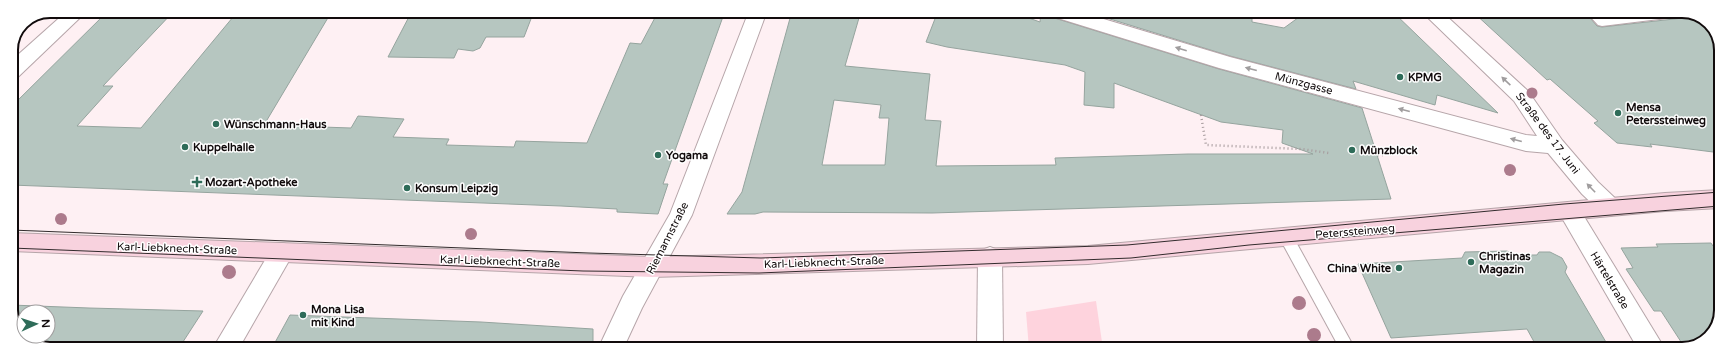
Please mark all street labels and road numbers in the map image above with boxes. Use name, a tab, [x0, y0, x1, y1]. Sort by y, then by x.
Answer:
street label: Münzgasse	[1274, 70, 1334, 97]
street label: Straße des 17. Juni	[1513, 90, 1582, 177]
street label: Riemannstraße	[644, 200, 691, 276]
street label: Peterssteinweg	[1315, 222, 1396, 241]
street label: Karl-Liebknecht-Straße	[117, 240, 237, 257]
street label: Härtelstraße	[1587, 249, 1632, 311]
street label: Karl-Liebknecht-Straße	[440, 253, 560, 270]
street label: Karl-Liebknecht-Straße	[764, 254, 884, 271]

